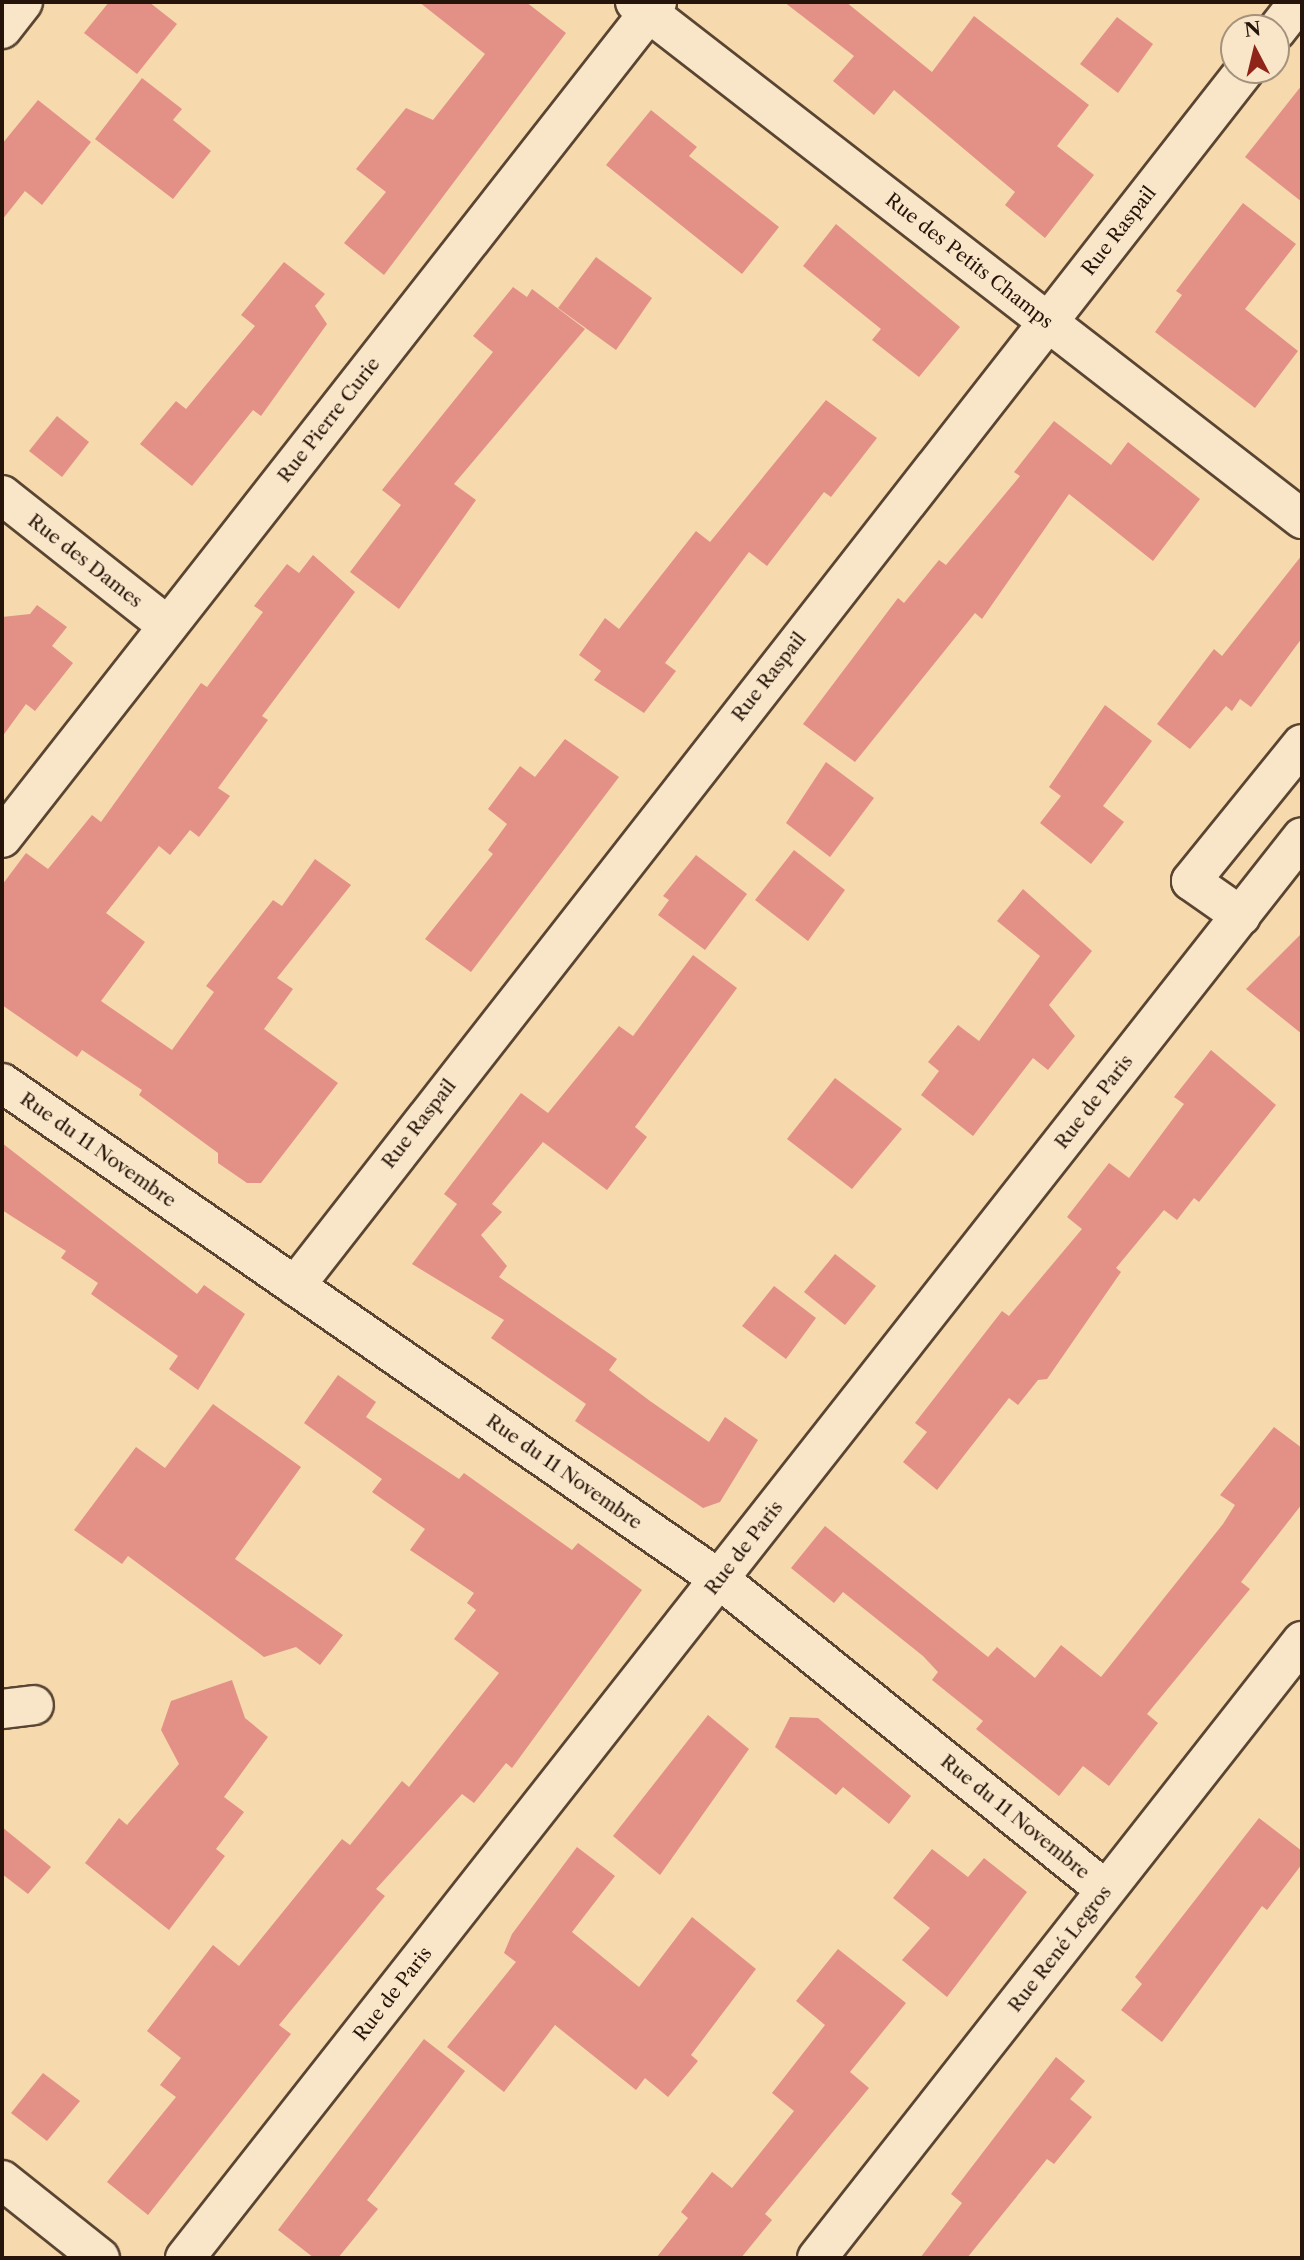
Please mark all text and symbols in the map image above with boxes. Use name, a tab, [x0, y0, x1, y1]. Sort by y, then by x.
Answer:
north arrow	[1220, 14, 1290, 84]
text: N	[1243, 17, 1262, 42]
street label: Rue Raspail	[1077, 182, 1161, 280]
street label: Rue des Petits Champs	[881, 188, 1057, 334]
street label: Rue Pierre Curie	[273, 353, 385, 487]
street label: Rue des Dames	[23, 509, 147, 613]
street label: Rue Raspail	[727, 628, 811, 726]
street label: Rue de Paris	[1050, 1050, 1138, 1154]
street label: Rue Raspail	[377, 1075, 461, 1173]
street label: Rue du 11 Novembre	[16, 1088, 180, 1212]
street label: Rue du 11 Novembre	[482, 1410, 646, 1534]
street label: Rue de Paris	[700, 1496, 788, 1600]
street label: Rue du 11 Novembre	[936, 1750, 1094, 1884]
street label: Rue René Legros	[1004, 1881, 1116, 2017]
street label: Rue de Paris	[349, 1942, 437, 2046]

